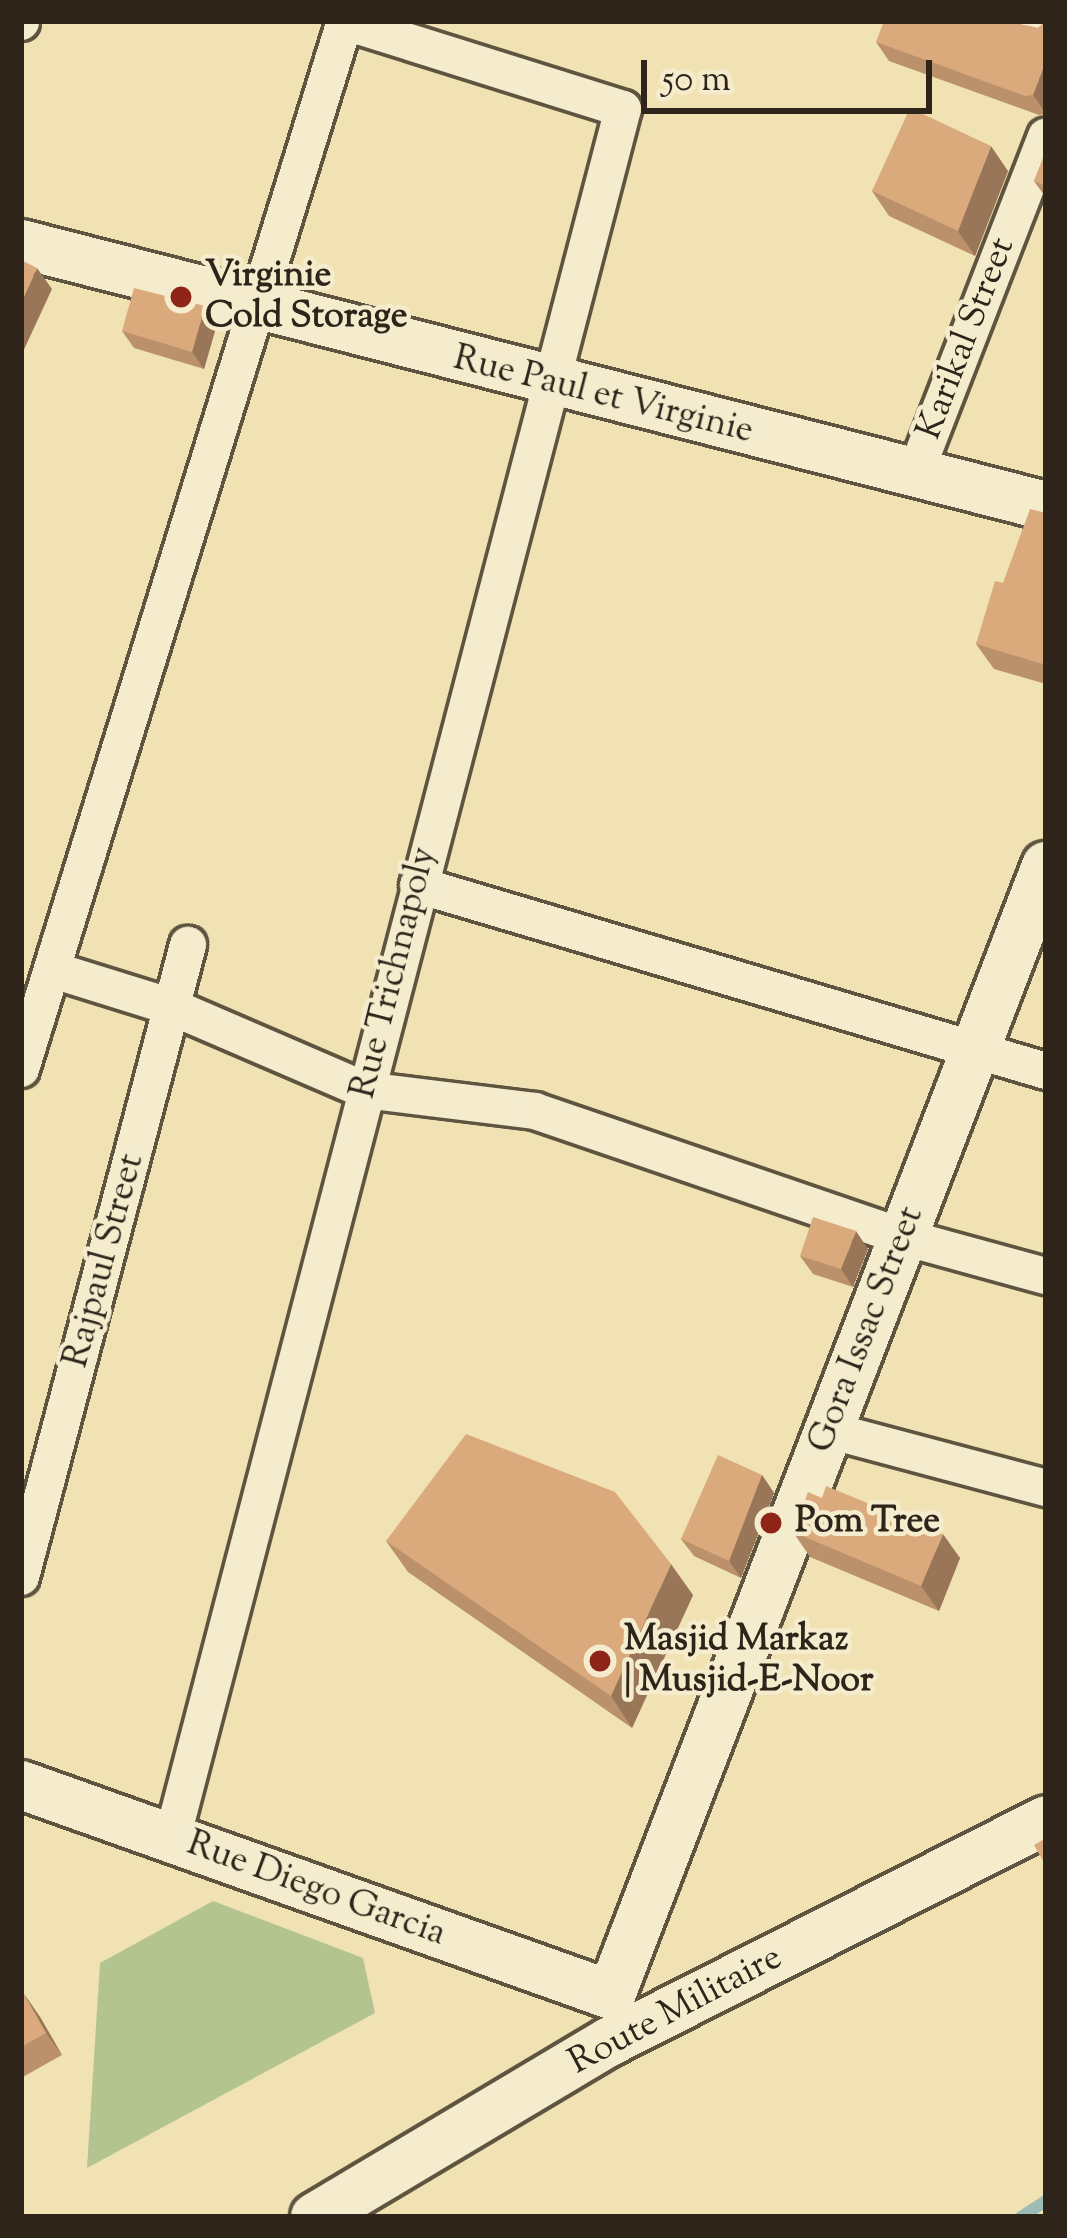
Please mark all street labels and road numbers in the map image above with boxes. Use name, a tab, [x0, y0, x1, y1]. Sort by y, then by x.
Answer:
street label: Karikal Street	[909, 232, 1025, 446]
street label: Rue Paul et Virginie	[449, 338, 757, 454]
street label: Rue Trichnapoly	[343, 843, 447, 1103]
street label: Rajpaul Street	[56, 1149, 154, 1373]
street label: Gora Issac Street	[800, 1201, 934, 1459]
street label: Rue Diego Garcia	[181, 1823, 451, 1957]
street label: Route Militaire	[562, 1937, 790, 2085]

